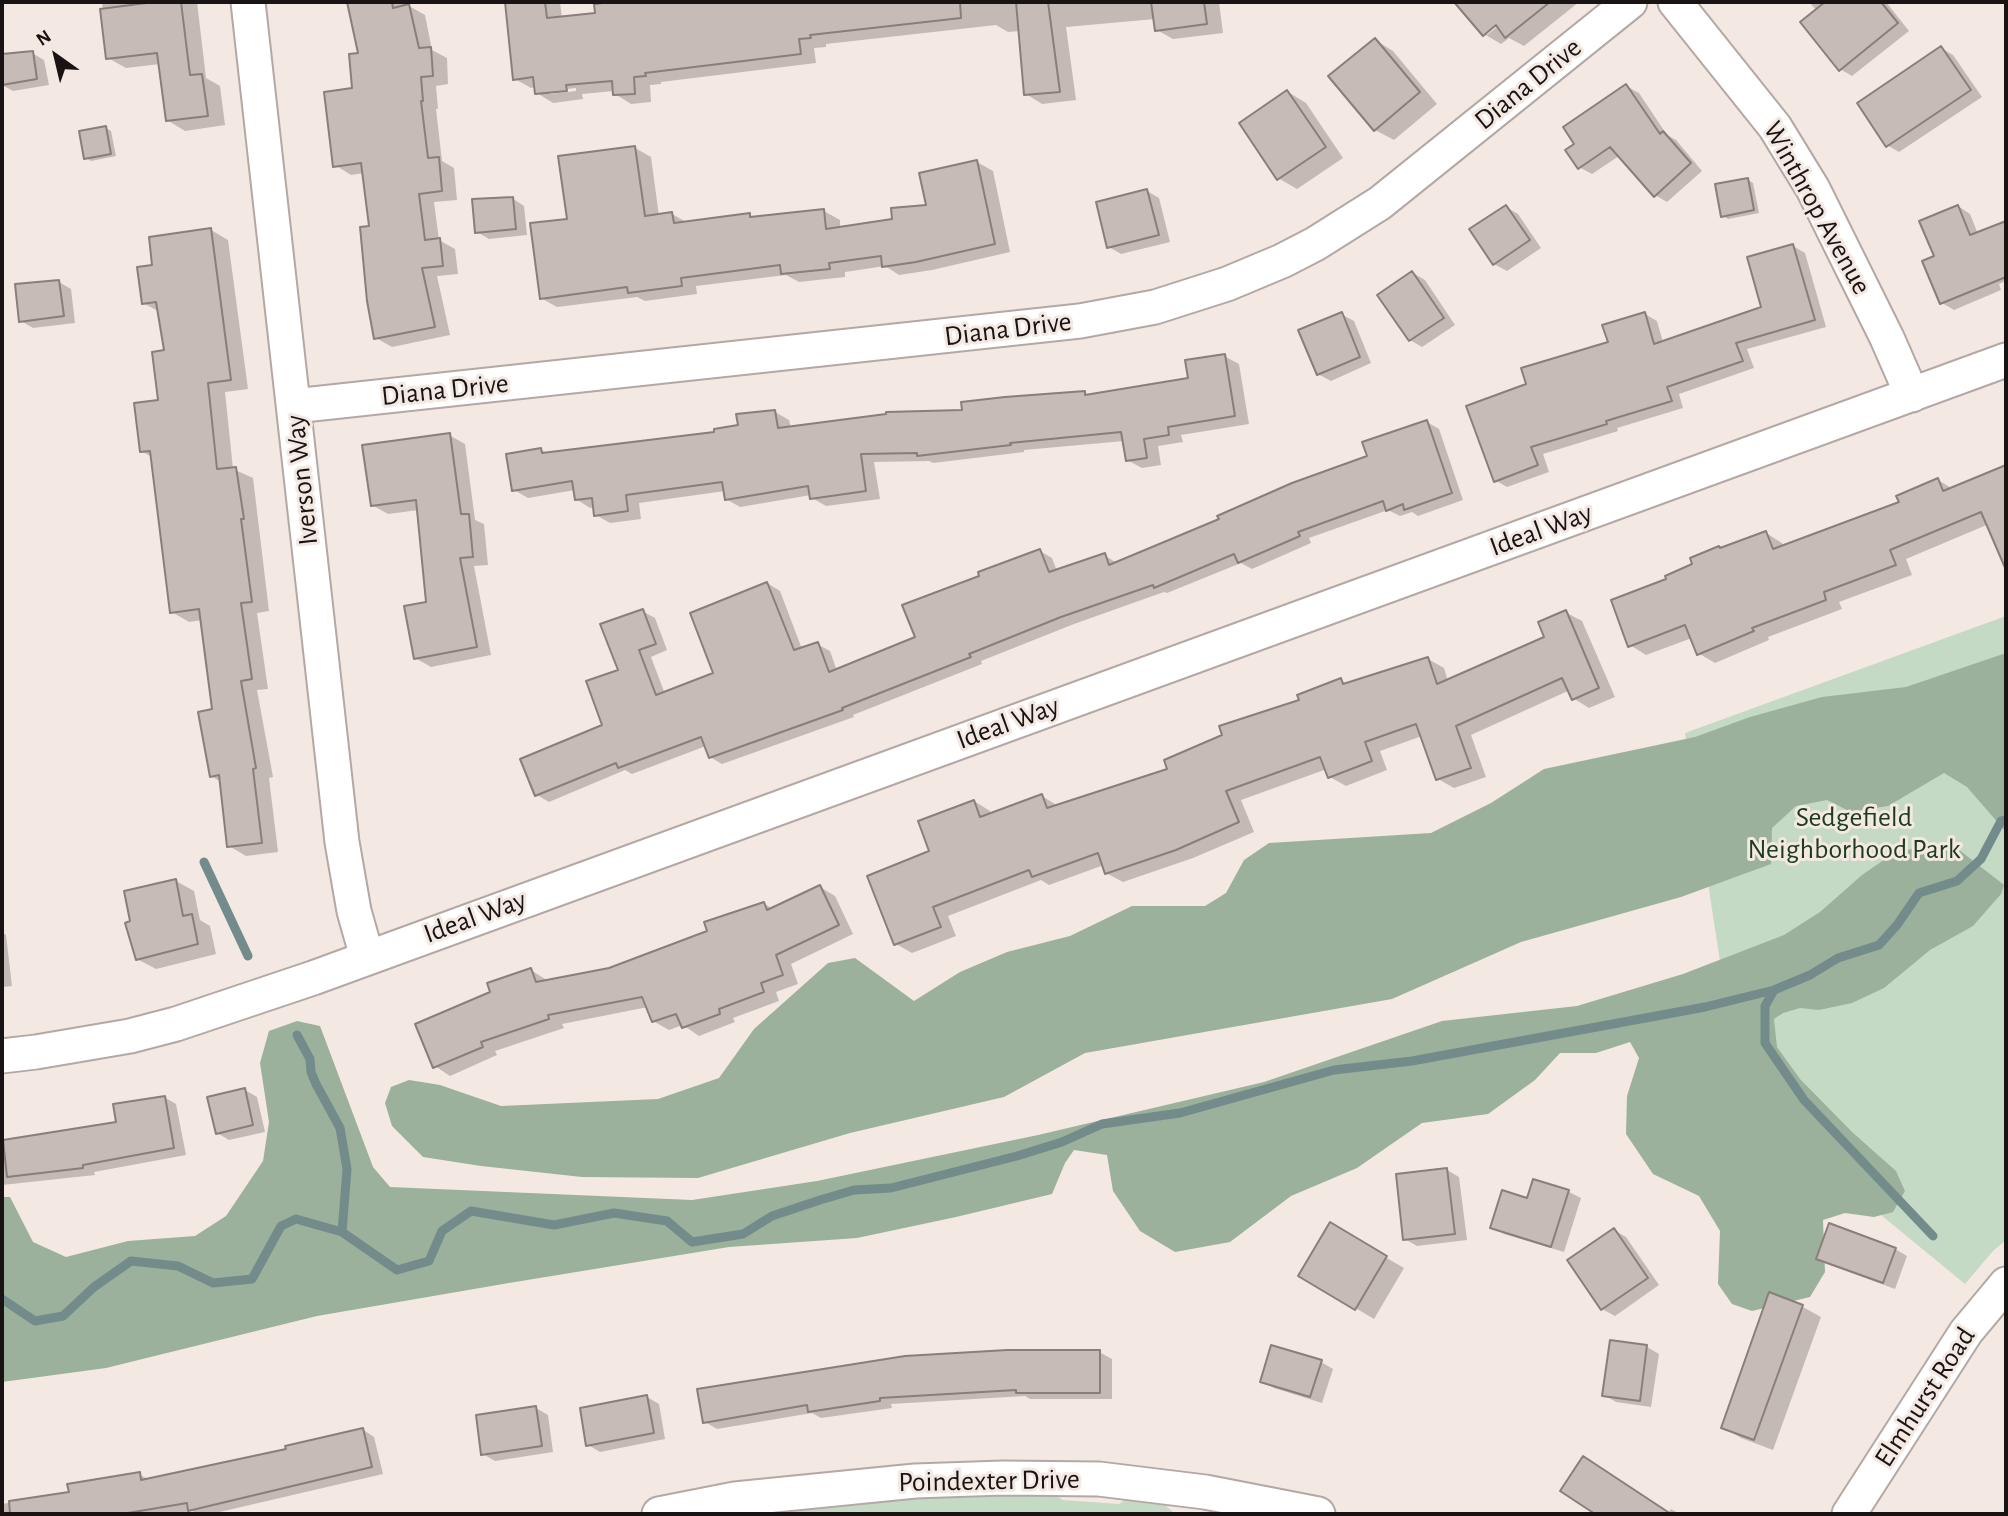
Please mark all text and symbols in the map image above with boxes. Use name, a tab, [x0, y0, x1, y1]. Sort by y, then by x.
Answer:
north arrow	[21, 21, 91, 91]
text: N	[33, 27, 55, 50]
street label: Diana Drive	[1468, 31, 1588, 137]
street label: Winthrop Avenue	[1756, 116, 1878, 300]
street label: Diana Drive	[943, 305, 1073, 353]
street label: Diana Drive	[380, 367, 510, 413]
street label: Iverson Way	[278, 413, 326, 547]
street label: Ideal Way	[1485, 496, 1597, 564]
street label: Ideal Way	[952, 689, 1064, 757]
park label: Sedgefield Neighborhood Park	[1748, 801, 1960, 867]
street label: Ideal Way	[419, 883, 531, 951]
street label: Elmhurst Road	[1867, 1321, 1983, 1473]
street label: Poindexter Drive	[898, 1463, 1080, 1499]

